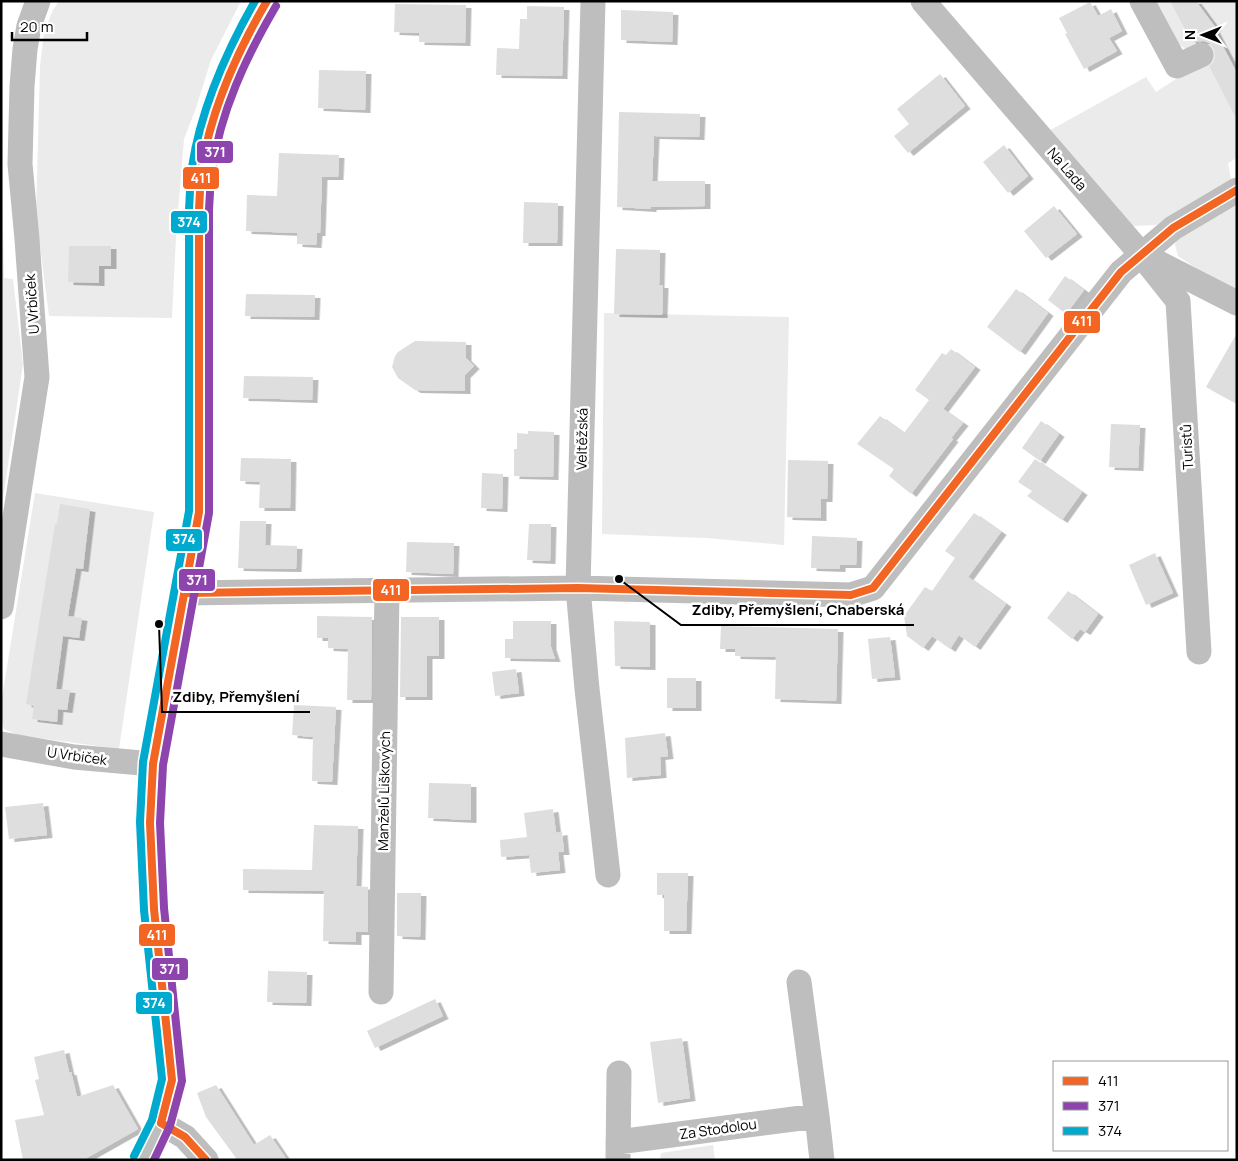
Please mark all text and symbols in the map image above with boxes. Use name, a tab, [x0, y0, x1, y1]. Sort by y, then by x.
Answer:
scale bar	[12, 10, 88, 42]
north arrow	[1178, 10, 1228, 60]
text: 20 m	[20, 16, 53, 37]
text: N	[1180, 30, 1199, 40]
line badge: 371	[196, 140, 234, 164]
text: 371	[204, 142, 226, 161]
street label: Na Lada	[1043, 143, 1091, 194]
line badge: 411	[182, 166, 220, 190]
text: 411	[191, 168, 211, 187]
line badge: 374	[170, 210, 208, 234]
text: 374	[177, 212, 201, 231]
street label: U Vrbiček	[20, 272, 43, 335]
line badge: 411	[1063, 310, 1101, 334]
text: 411	[1072, 311, 1092, 330]
street label: Veltěžská	[571, 408, 592, 470]
street label: Turistů	[1176, 424, 1197, 470]
line badge: 374	[165, 528, 203, 552]
text: 374	[172, 529, 196, 548]
line badge: 371	[178, 568, 216, 592]
text: 371	[186, 570, 208, 589]
line badge: 411	[372, 578, 410, 602]
text: 411	[381, 580, 401, 599]
callout: Zdiby, Přemyšlení, Chaberská	[681, 595, 914, 625]
text: Zdiby, Přemyšlení, Chaberská	[692, 599, 904, 620]
callout: Zdiby, Přemyšlení	[162, 682, 310, 712]
text: Zdiby, Přemyšlení	[172, 686, 300, 707]
street label: Manželů Liškových	[373, 731, 394, 851]
street label: U Vrbiček	[46, 742, 109, 769]
line badge: 411	[138, 923, 176, 947]
text: 411	[147, 925, 167, 944]
line badge: 371	[151, 957, 189, 981]
text: 371	[159, 959, 181, 978]
line badge: 374	[135, 991, 173, 1015]
text: 374	[142, 993, 166, 1012]
legend	[1053, 1061, 1228, 1151]
text: 411	[1098, 1070, 1119, 1091]
text: 371	[1098, 1095, 1120, 1116]
street label: Za Stodolou	[678, 1114, 758, 1143]
text: 374	[1098, 1120, 1122, 1141]

